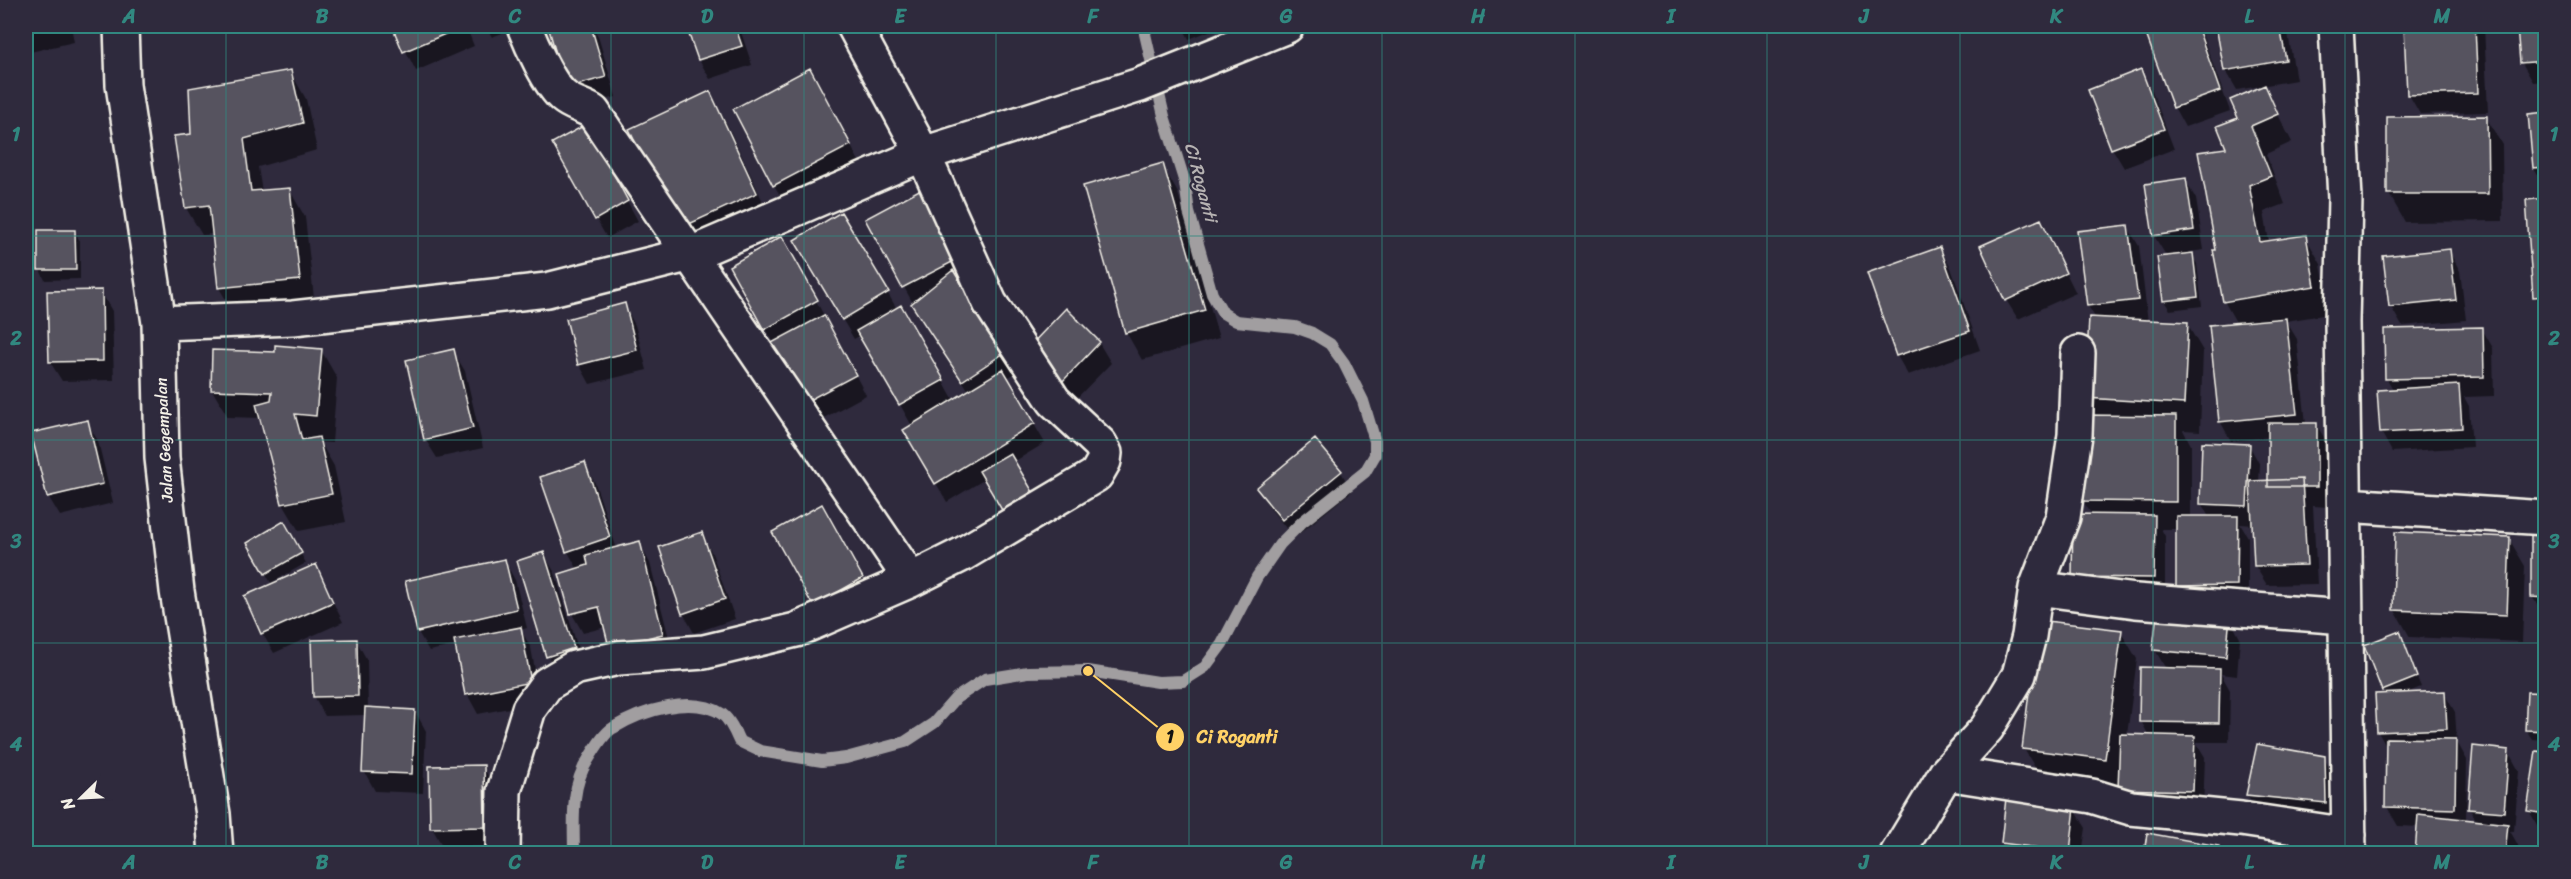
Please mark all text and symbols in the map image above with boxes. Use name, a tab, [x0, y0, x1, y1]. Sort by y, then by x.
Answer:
text: A	[121, 0, 136, 34]
text: B	[316, 0, 329, 34]
text: C	[508, 0, 522, 34]
text: D	[701, 0, 714, 34]
text: E	[894, 0, 907, 34]
text: F	[1087, 0, 1100, 34]
text: G	[1279, 0, 1293, 34]
text: H	[1470, 0, 1486, 34]
text: I	[1666, 0, 1677, 34]
text: J	[1858, 0, 1870, 34]
text: K	[2049, 0, 2064, 34]
text: L	[2244, 0, 2254, 34]
text: M	[2433, 0, 2451, 34]
text: 1	[12, 117, 21, 152]
text: 1	[2550, 117, 2559, 152]
water label: Ci Roganti	[1175, 139, 1228, 229]
text: 2	[9, 321, 22, 356]
text: 2	[2547, 321, 2560, 356]
street label: Jalan Gegempalan	[146, 377, 182, 504]
text: 3	[10, 524, 22, 559]
text: 3	[2548, 524, 2560, 559]
callout: Ci Roganti	[1155, 719, 1290, 755]
text: 1	[1166, 721, 1174, 753]
text: Ci Roganti	[1196, 721, 1279, 753]
text: 4	[9, 727, 23, 762]
text: 4	[2547, 727, 2561, 762]
north arrow	[51, 768, 111, 828]
text: N	[52, 792, 84, 816]
text: A	[121, 845, 136, 879]
text: B	[316, 845, 329, 879]
text: C	[508, 845, 522, 879]
text: D	[701, 845, 714, 879]
text: E	[894, 845, 907, 879]
text: F	[1087, 845, 1100, 879]
text: G	[1279, 845, 1293, 879]
text: H	[1470, 845, 1486, 879]
text: I	[1666, 845, 1677, 879]
text: J	[1858, 845, 1870, 879]
text: K	[2049, 845, 2064, 879]
text: L	[2244, 845, 2254, 879]
text: M	[2433, 845, 2451, 879]

